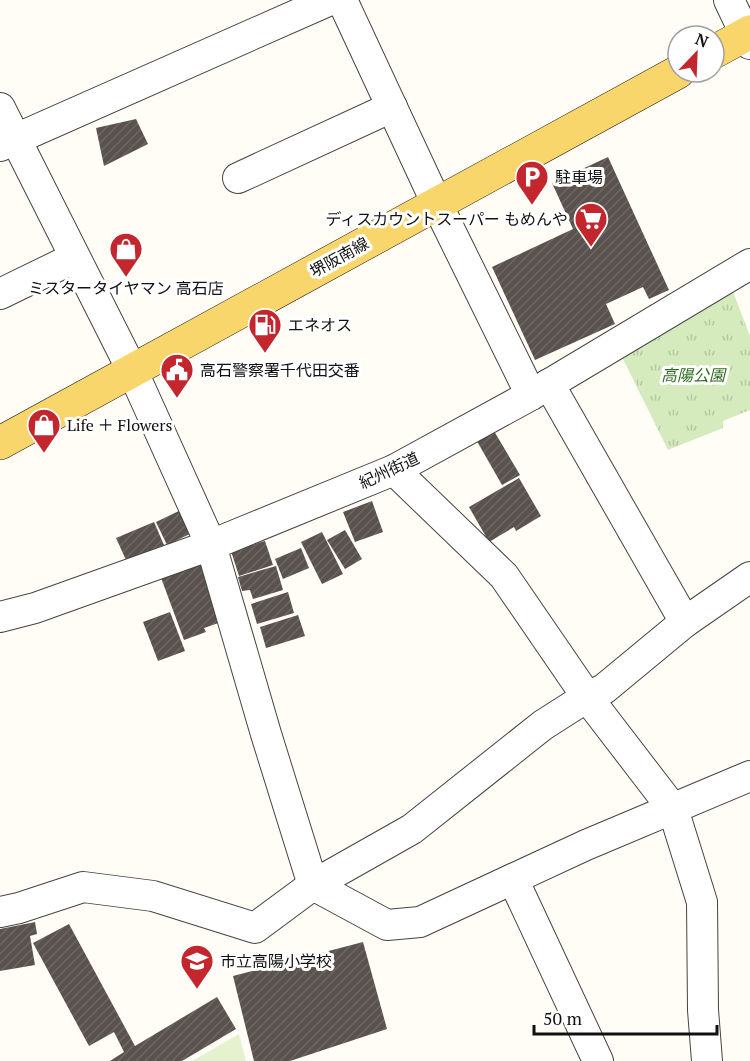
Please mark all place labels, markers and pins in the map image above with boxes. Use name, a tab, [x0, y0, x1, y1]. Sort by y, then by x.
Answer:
parking icon: 駐車場	[514, 159, 550, 206]
place label: 駐車場	[555, 166, 603, 188]
supermarket icon: ディスカウントスーパー もめんや	[573, 201, 609, 248]
place label: ディスカウントスーパー もめんや	[325, 208, 568, 230]
shop icon: ミスタータイヤマン 高石店	[108, 231, 144, 278]
place label: ミスタータイヤマン 高石店	[28, 277, 224, 299]
fuel station icon: エネオス	[247, 307, 283, 354]
place label: エネオス	[288, 314, 352, 336]
public building icon: 高石警察署千代田交番	[159, 352, 195, 399]
place label: 高石警察署千代田交番	[200, 359, 360, 381]
shop icon: Life ＋ Flowers	[26, 407, 62, 454]
place label: Life ＋ Flowers	[67, 414, 172, 436]
school or university icon: 市立高陽小学校	[179, 943, 215, 990]
place label: 市立高陽小学校	[220, 950, 332, 972]

